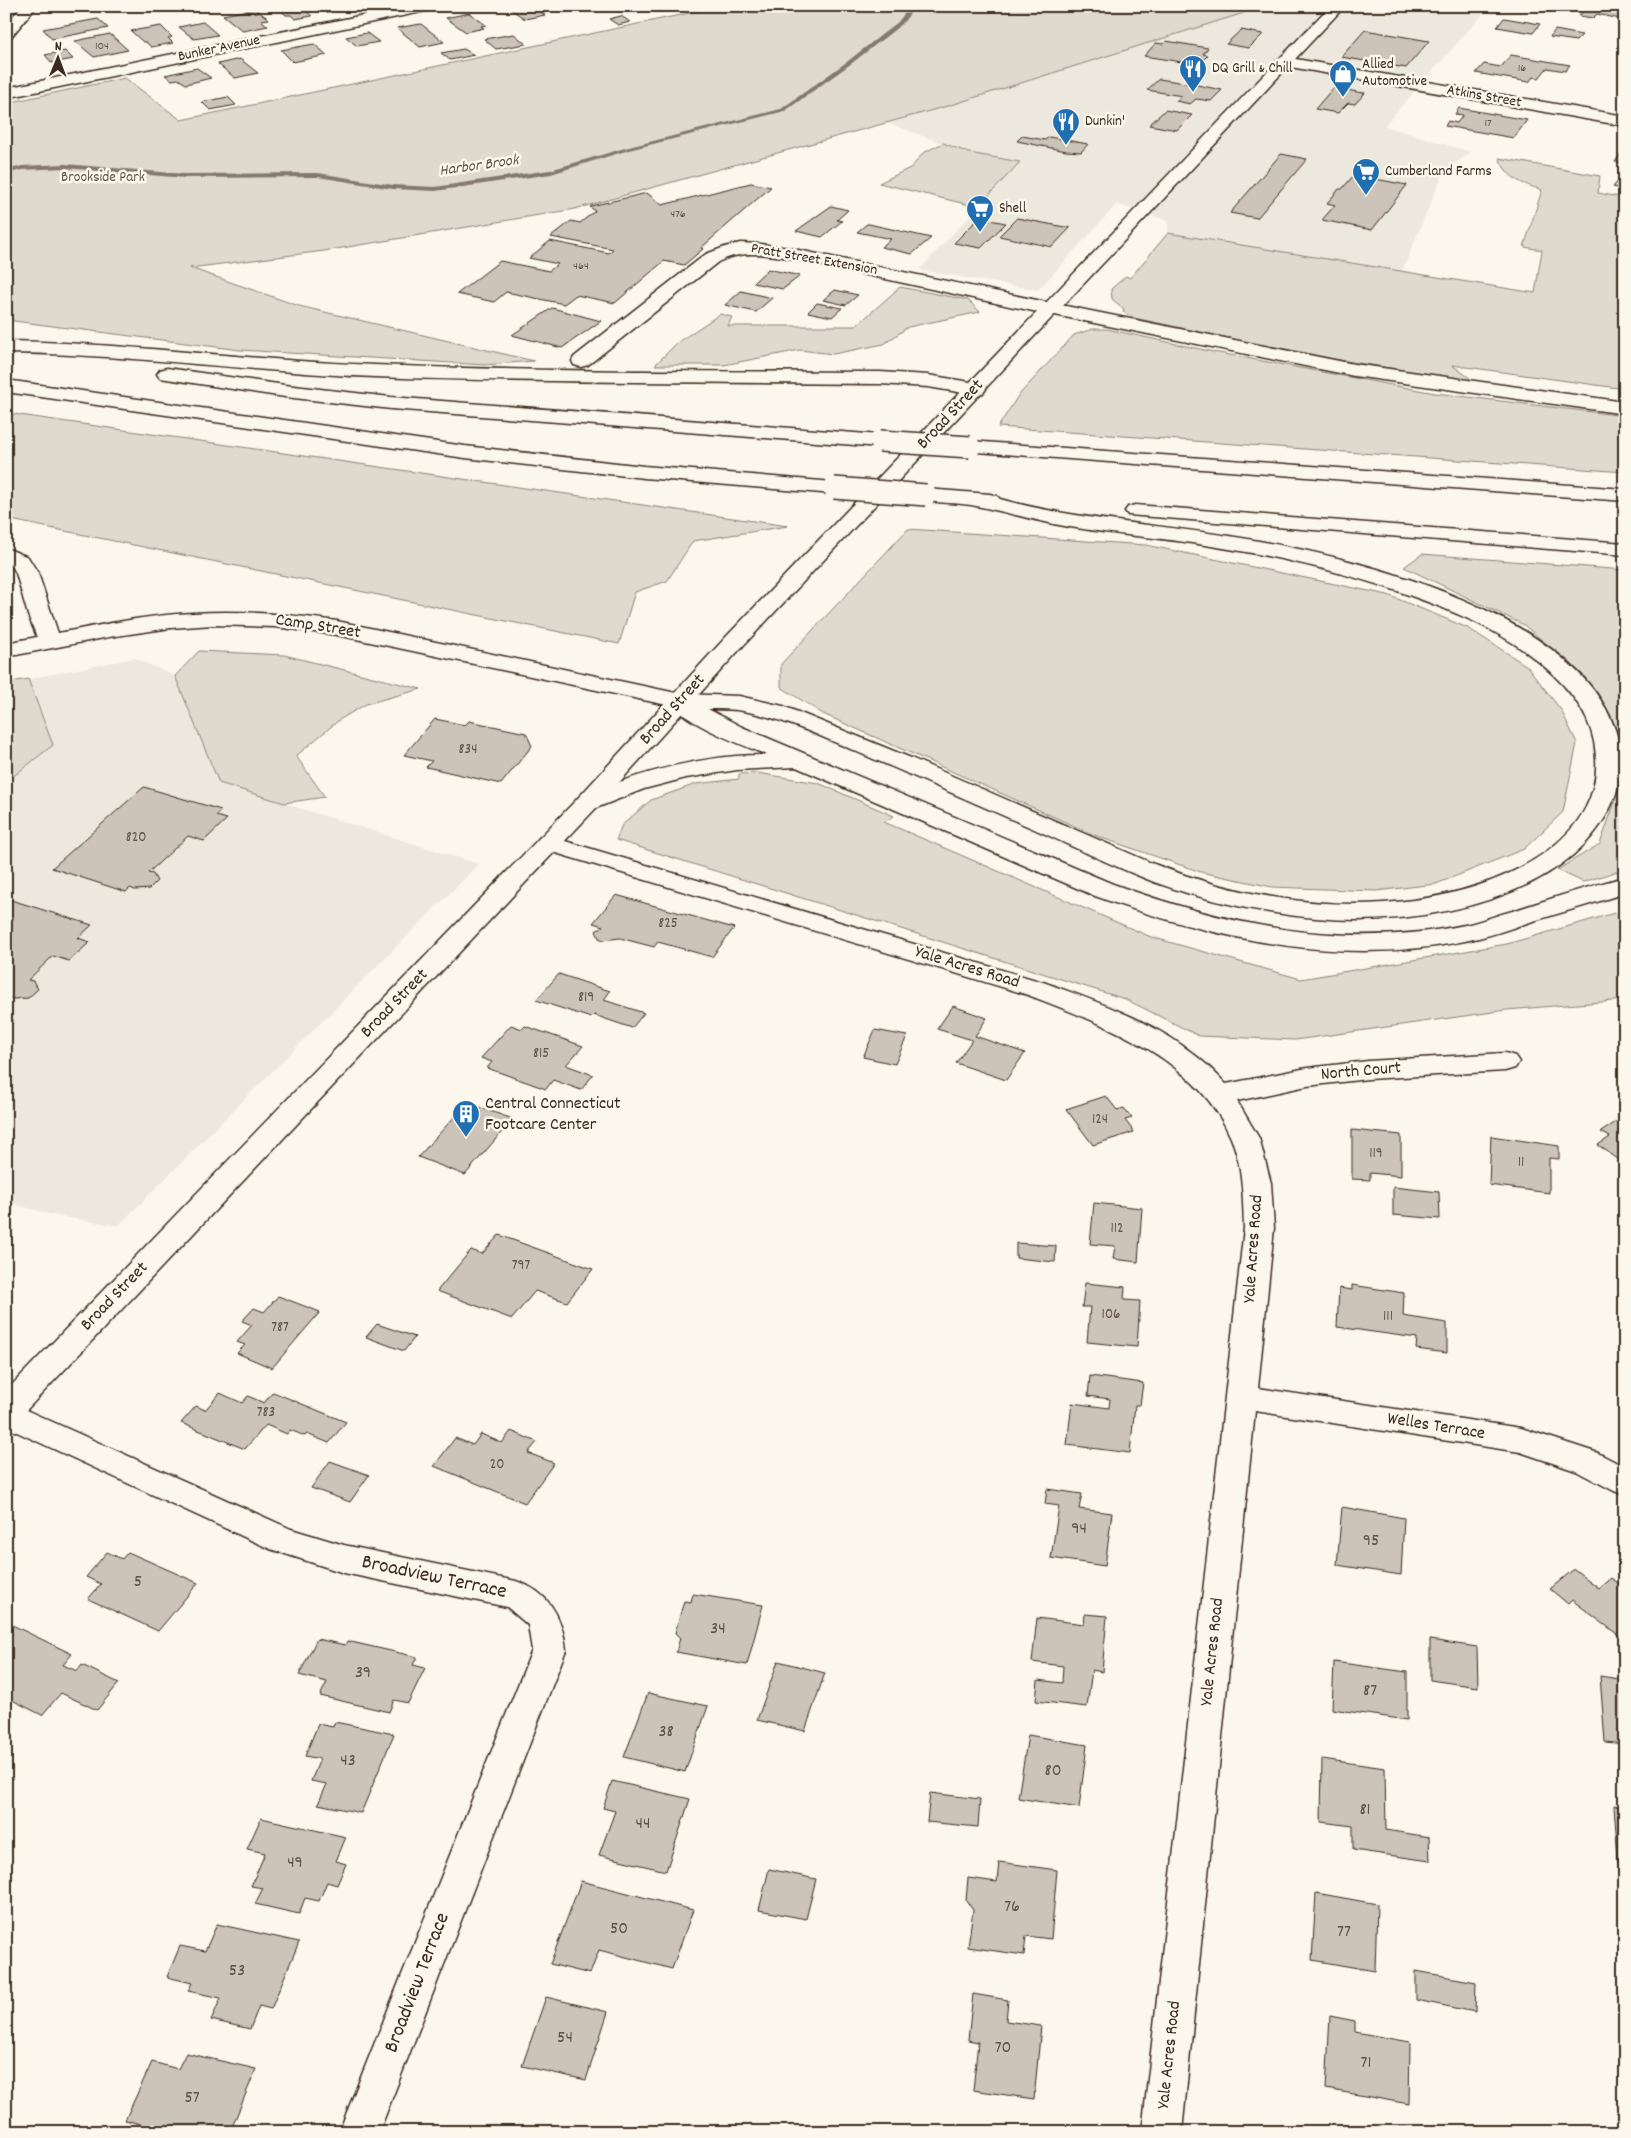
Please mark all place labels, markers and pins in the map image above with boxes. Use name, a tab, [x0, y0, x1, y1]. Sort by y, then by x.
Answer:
restaurant icon: DQ Grill & Chill	[1178, 54, 1208, 93]
place label: Allied Automotive	[1362, 54, 1427, 93]
place label: DQ Grill & Chill	[1212, 58, 1293, 80]
shop icon: Allied Automotive	[1328, 59, 1358, 98]
restaurant icon: Dunkin'	[1051, 107, 1081, 146]
place label: Dunkin'	[1085, 111, 1125, 133]
supermarket icon: Cumberland Farms	[1351, 157, 1381, 196]
place label: Cumberland Farms	[1385, 161, 1492, 183]
supermarket icon: Shell	[965, 194, 995, 233]
place label: Shell	[999, 198, 1027, 220]
place label: Central Connecticut Footcare Center	[485, 1092, 621, 1138]
building icon: Central Connecticut Footcare Center	[451, 1099, 481, 1138]

